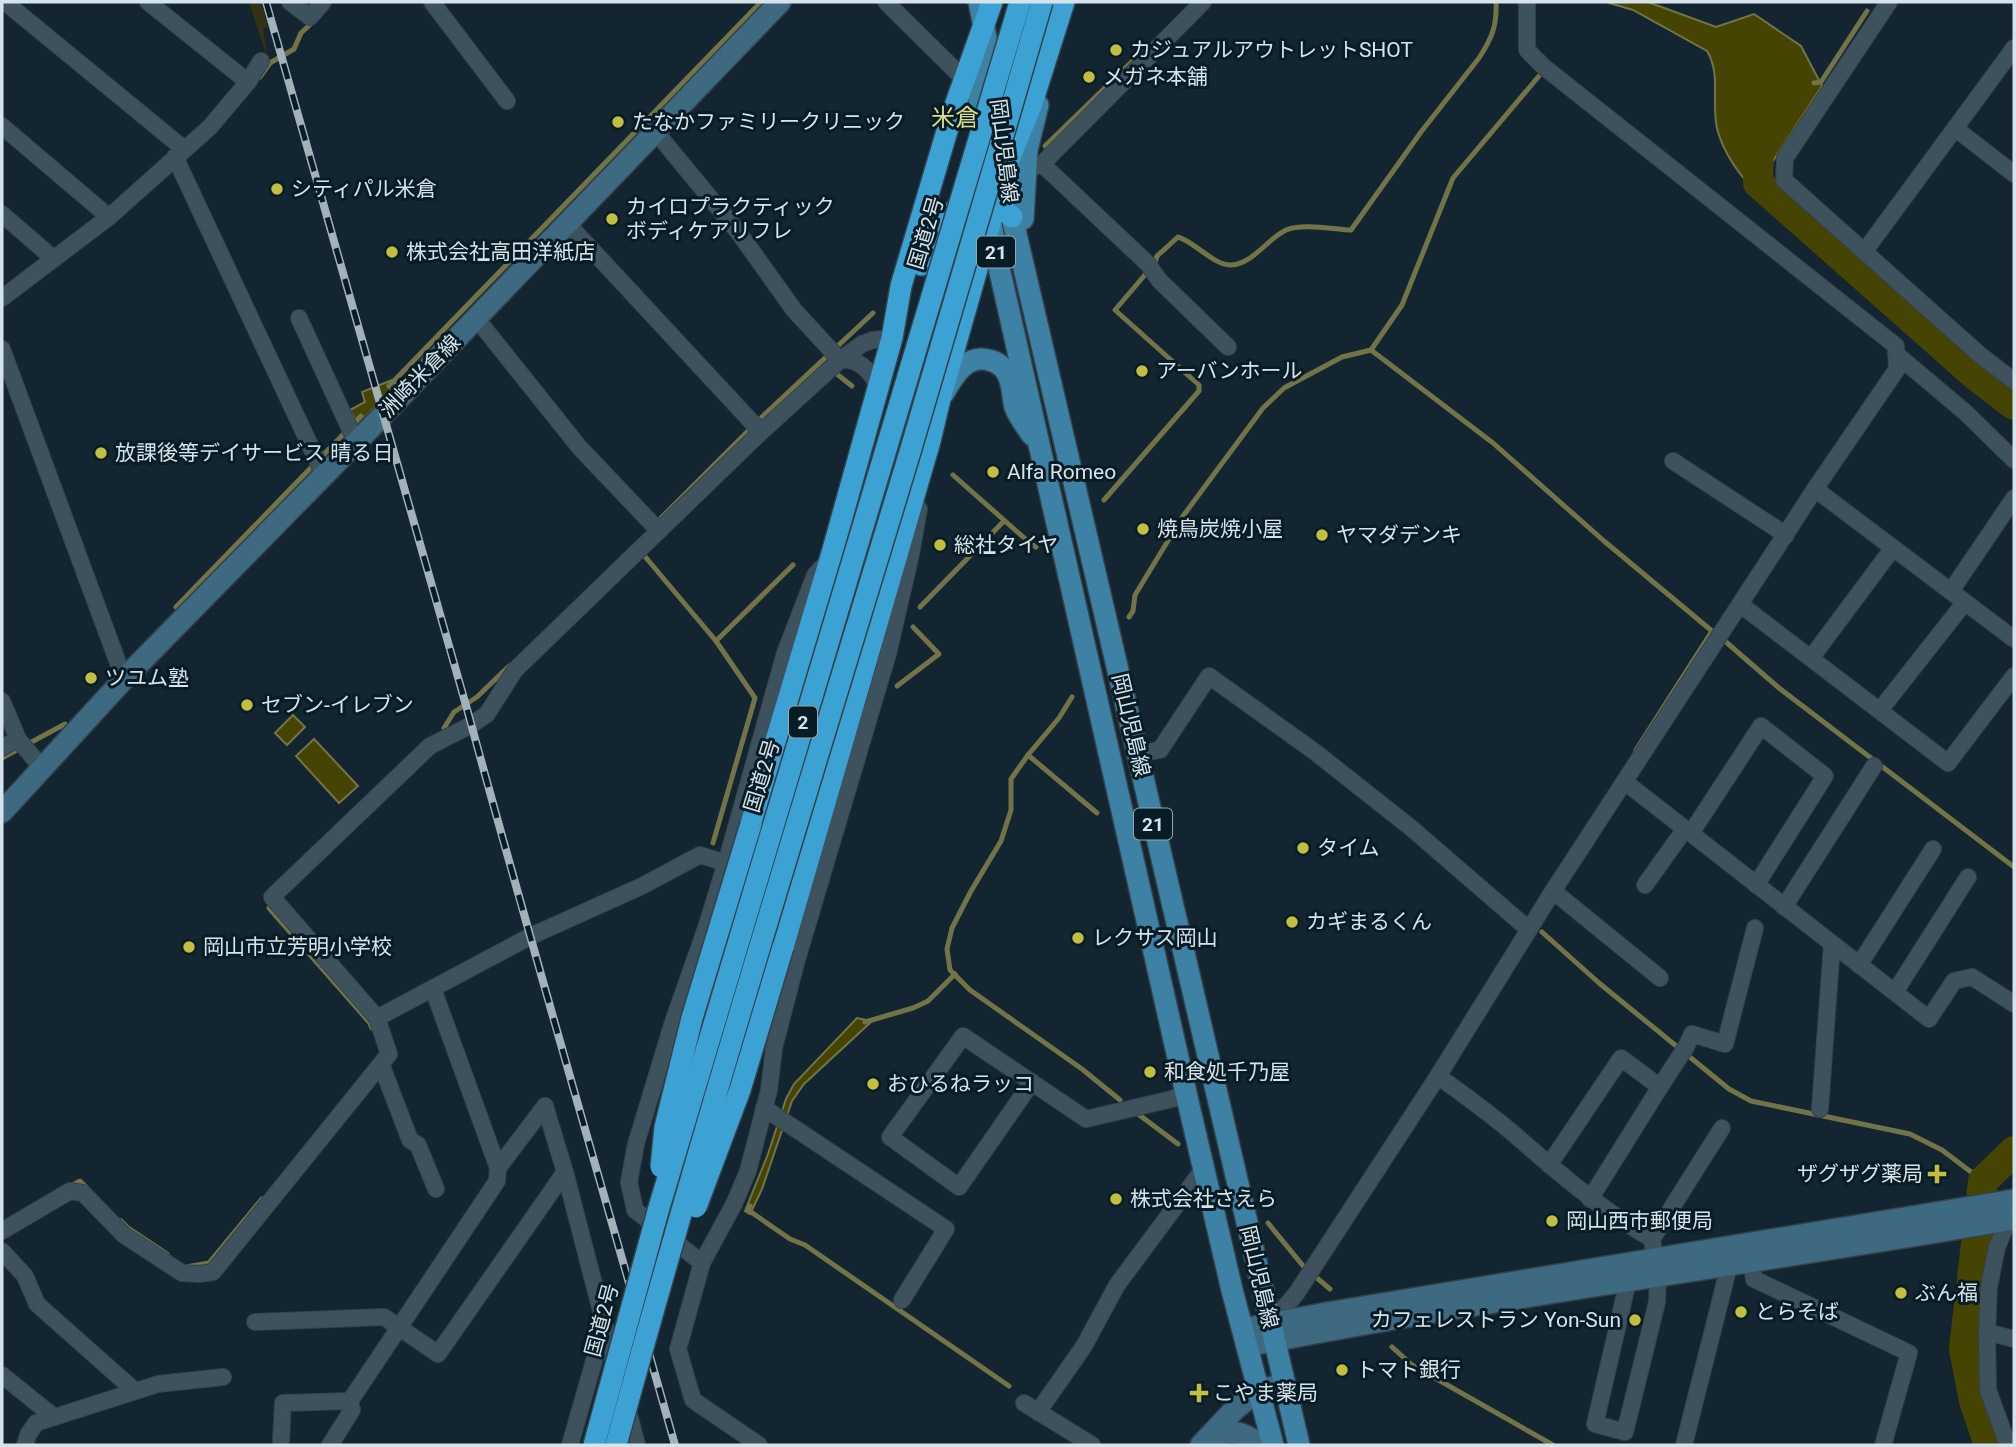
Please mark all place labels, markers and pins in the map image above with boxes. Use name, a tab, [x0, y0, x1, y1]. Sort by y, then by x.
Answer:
place label: カジュアルアウトレットSHOT	[1130, 38, 1414, 62]
marker: カジュアルアウトレットSHOT	[1108, 42, 1124, 58]
place label: メガネ本舗	[1103, 65, 1208, 89]
marker: メガネ本舗	[1081, 69, 1097, 85]
place label: たなかファミリークリニック	[632, 110, 905, 134]
marker: たなかファミリークリニック	[610, 114, 626, 130]
place label: シティパル米倉	[291, 177, 437, 201]
marker: シティパル米倉	[269, 181, 285, 197]
place label: カイロプラクティック ボディケアリフレ	[626, 195, 835, 243]
marker: カイロプラクティック ボディケアリフレ	[604, 211, 620, 227]
place label: 株式会社高田洋紙店	[406, 240, 595, 264]
marker: 株式会社高田洋紙店	[384, 244, 400, 260]
place label: アーバンホール	[1156, 359, 1303, 383]
marker: アーバンホール	[1134, 363, 1150, 379]
place label: 放課後等デイサービス 晴る日	[115, 441, 393, 465]
marker: 放課後等デイサービス 晴る日	[93, 445, 109, 461]
place label: Alfa Romeo	[1007, 460, 1116, 484]
marker: Alfa Romeo	[985, 464, 1001, 480]
place label: 焼鳥炭焼小屋	[1157, 517, 1283, 541]
marker: 焼鳥炭焼小屋	[1135, 521, 1151, 537]
place label: ヤマダデンキ	[1336, 523, 1462, 547]
marker: ヤマダデンキ	[1314, 527, 1330, 543]
place label: 総社タイヤ	[954, 533, 1058, 557]
marker: 総社タイヤ	[932, 537, 948, 553]
place label: ツユム塾	[105, 666, 189, 690]
marker: ツユム塾	[83, 670, 99, 686]
place label: セブン-イレブン	[261, 693, 414, 717]
marker: セブン-イレブン	[239, 697, 255, 713]
place label: タイム	[1317, 836, 1380, 860]
marker: タイム	[1295, 840, 1311, 856]
place label: カギまるくん	[1306, 910, 1432, 934]
marker: カギまるくん	[1284, 914, 1300, 930]
place label: レクサス岡山	[1092, 926, 1218, 950]
marker: レクサス岡山	[1070, 930, 1086, 946]
place label: 岡山市立芳明小学校	[203, 935, 392, 959]
marker: 岡山市立芳明小学校	[181, 939, 197, 955]
place label: 和食処千乃屋	[1164, 1060, 1290, 1084]
marker: 和食処千乃屋	[1142, 1064, 1158, 1080]
place label: おひるねラッコ	[887, 1072, 1034, 1096]
marker: おひるねラッコ	[865, 1076, 881, 1092]
place label: ザグザグ薬局	[1797, 1162, 1923, 1186]
marker: ザグザグ薬局	[1929, 1166, 1945, 1182]
place label: 株式会社さえら	[1130, 1187, 1277, 1211]
marker: 株式会社さえら	[1108, 1191, 1124, 1207]
place label: 岡山西市郵便局	[1566, 1209, 1713, 1233]
marker: 岡山西市郵便局	[1544, 1213, 1560, 1229]
place label: ぶん福	[1915, 1281, 1978, 1305]
marker: ぶん福	[1893, 1285, 1909, 1301]
place label: とらそば	[1755, 1300, 1839, 1324]
marker: とらそば	[1733, 1304, 1749, 1320]
place label: カフェレストラン Yon-Sun	[1371, 1308, 1621, 1332]
marker: カフェレストラン Yon-Sun	[1627, 1312, 1643, 1328]
place label: トマト銀行	[1356, 1358, 1461, 1382]
marker: トマト銀行	[1334, 1362, 1350, 1378]
place label: こやま薬局	[1213, 1381, 1318, 1405]
marker: こやま薬局	[1191, 1385, 1207, 1401]

